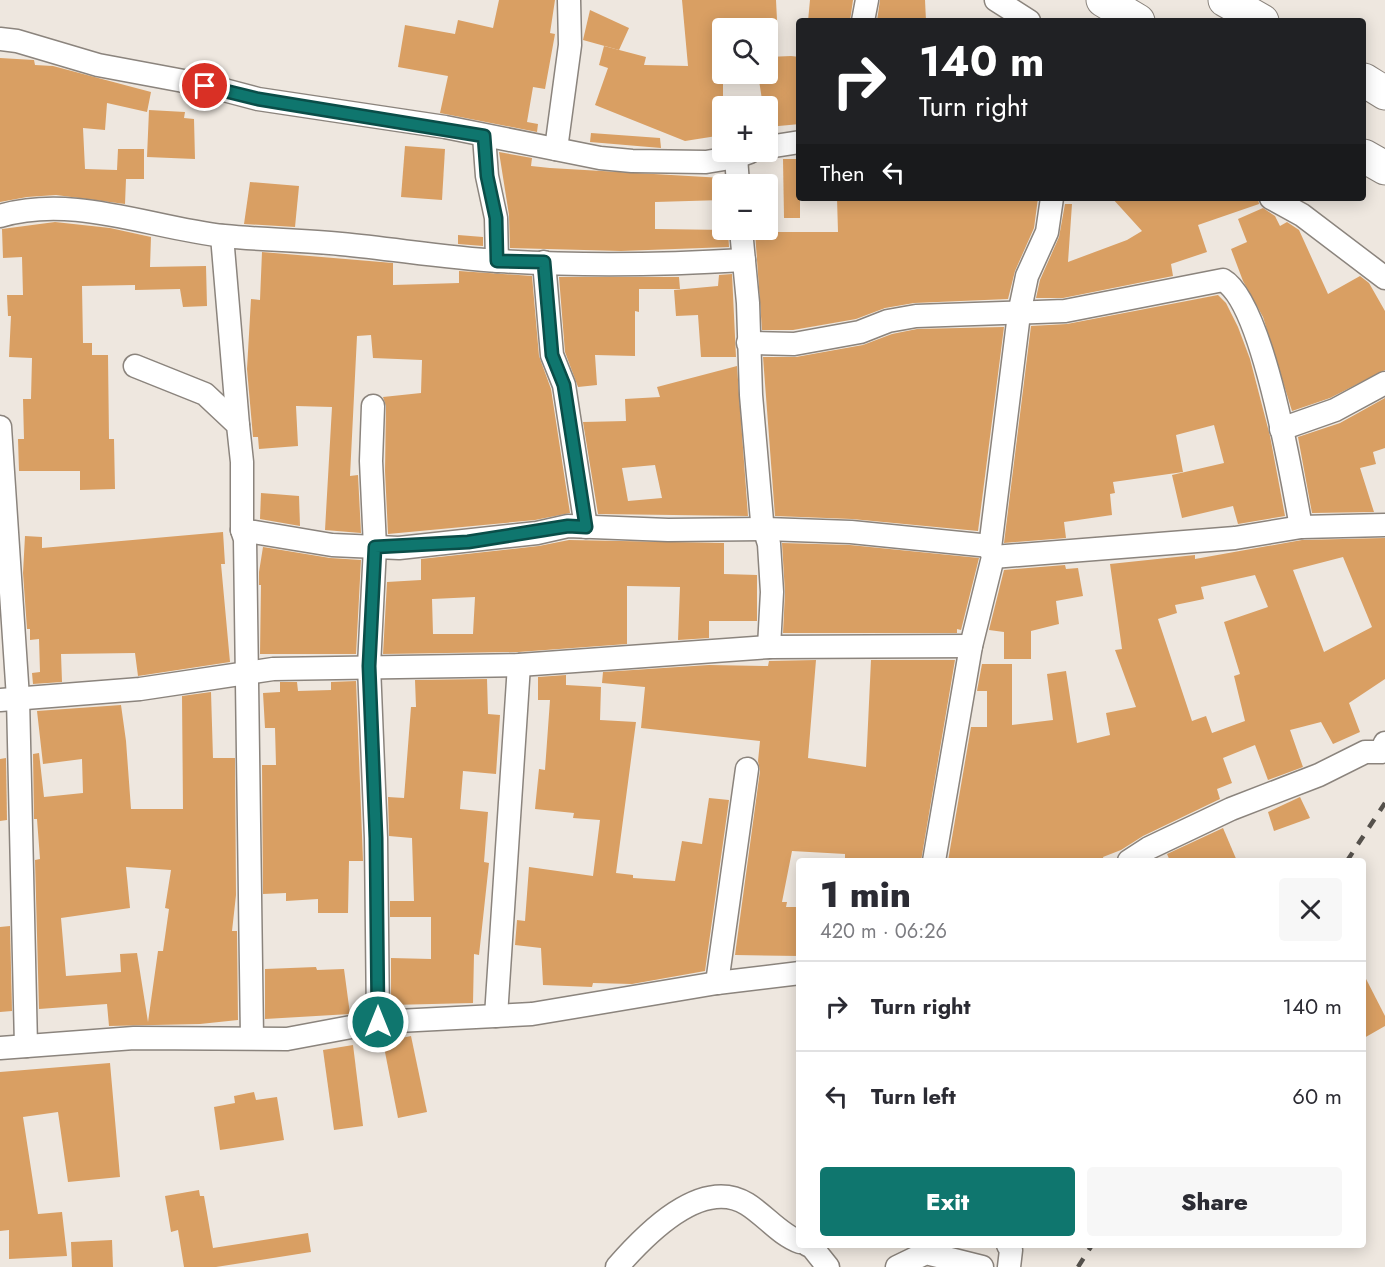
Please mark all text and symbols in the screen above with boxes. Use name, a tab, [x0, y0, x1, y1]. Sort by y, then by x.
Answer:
map controls	[712, 18, 778, 240]
button: search	[712, 18, 778, 84]
text: 140 m	[919, 31, 1045, 92]
icon: right	[820, 42, 898, 120]
pin	[179, 60, 230, 111]
icon: arrive	[188, 69, 221, 102]
text: Turn right	[919, 87, 1027, 126]
button: +	[712, 96, 778, 162]
icon: left	[877, 156, 910, 189]
text: Then	[820, 157, 865, 189]
button: −	[712, 174, 778, 240]
text: 1 min	[820, 868, 911, 920]
button: close	[1279, 878, 1342, 941]
text: 420 m · 06:26	[820, 917, 947, 946]
position arrow	[346, 990, 410, 1054]
icon: right	[820, 990, 853, 1023]
text: Turn right	[871, 990, 971, 1022]
text: 140 m	[1282, 990, 1342, 1022]
icon: left	[820, 1080, 853, 1113]
text: Turn left	[871, 1080, 956, 1112]
text: 60 m	[1292, 1080, 1342, 1112]
button: Exit	[820, 1167, 1075, 1236]
button: Share	[1087, 1167, 1342, 1236]

